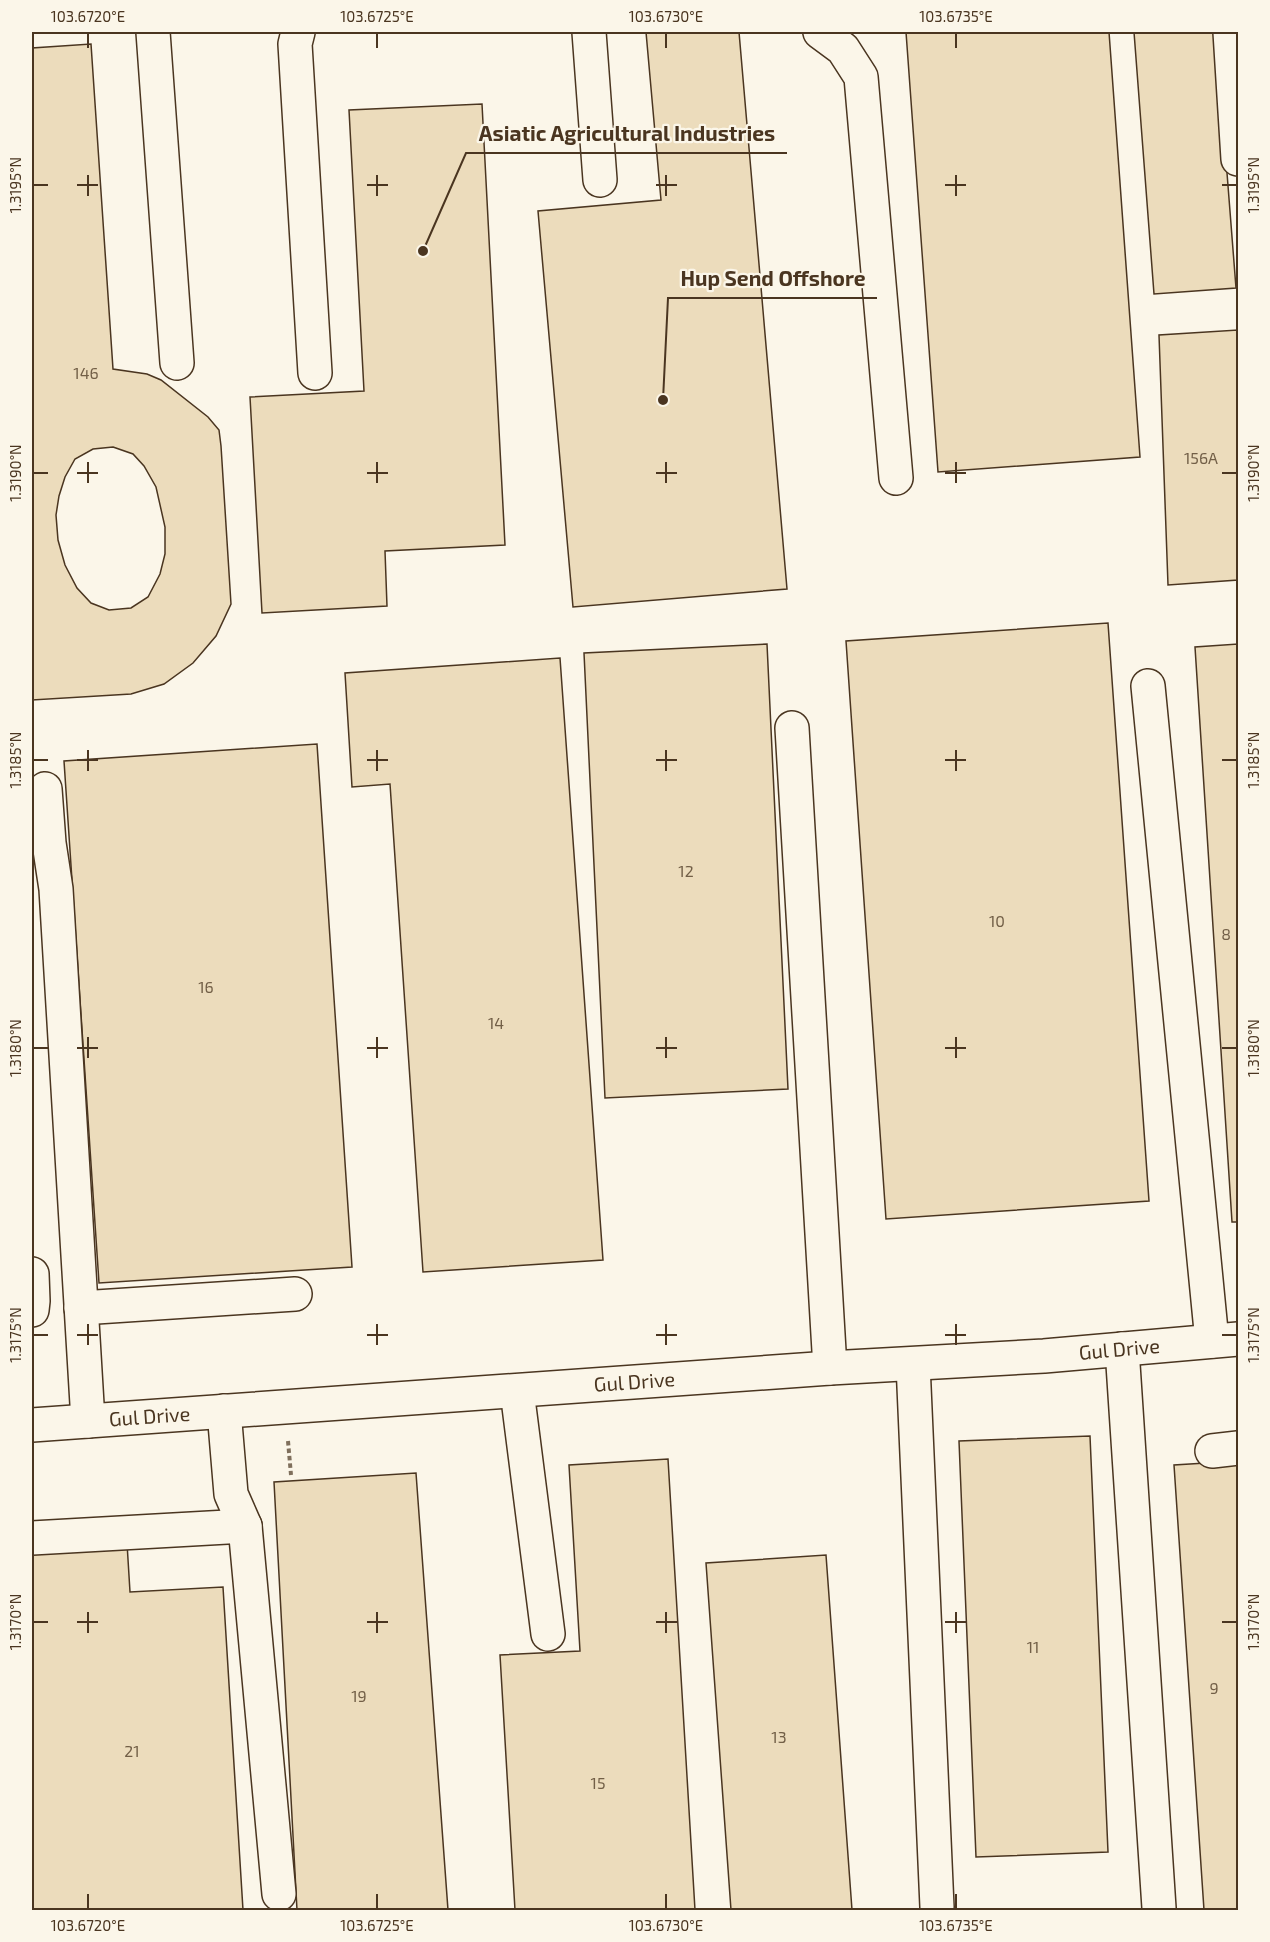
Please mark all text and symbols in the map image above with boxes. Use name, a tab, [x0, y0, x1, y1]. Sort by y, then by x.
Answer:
text: 103.6720°E	[51, 7, 125, 25]
text: 103.6725°E	[340, 7, 414, 25]
text: 103.6730°E	[629, 7, 703, 25]
text: 103.6735°E	[919, 7, 993, 25]
callout: Asiatic Agricultural Industries	[466, 114, 787, 153]
text: Asiatic Agricultural Industries	[479, 120, 775, 145]
text: 1.3195°N	[6, 157, 24, 213]
text: 1.3195°N	[1244, 157, 1262, 213]
callout: Hup Send Offshore	[668, 259, 877, 298]
text: Hup Send Offshore	[680, 265, 866, 290]
house number: 146	[73, 363, 99, 382]
text: 1.3190°N	[6, 444, 24, 502]
text: 1.3190°N	[1244, 444, 1262, 502]
house number: 156A	[1184, 448, 1218, 467]
text: 1.3185°N	[6, 732, 24, 788]
text: 1.3185°N	[1244, 732, 1262, 788]
house number: 12	[678, 861, 694, 880]
house number: 10	[989, 911, 1005, 930]
house number: 8	[1221, 924, 1231, 943]
house number: 16	[198, 977, 214, 996]
house number: 14	[488, 1013, 504, 1032]
text: 1.3180°N	[6, 1019, 24, 1077]
text: 1.3180°N	[1244, 1019, 1262, 1077]
text: 1.3175°N	[6, 1307, 24, 1363]
text: 1.3175°N	[1244, 1307, 1262, 1363]
street label: Gul Drive	[1078, 1333, 1161, 1364]
street label: Gul Drive	[593, 1366, 676, 1396]
street label: Gul Drive	[108, 1401, 191, 1430]
text: 1.3170°N	[6, 1594, 24, 1650]
text: 1.3170°N	[1244, 1594, 1262, 1650]
house number: 11	[1027, 1637, 1039, 1656]
house number: 9	[1209, 1678, 1219, 1697]
house number: 19	[351, 1686, 367, 1705]
house number: 13	[771, 1727, 787, 1746]
house number: 21	[124, 1741, 140, 1760]
house number: 15	[591, 1773, 605, 1792]
text: 103.6720°E	[51, 1916, 125, 1934]
text: 103.6725°E	[340, 1916, 414, 1934]
text: 103.6730°E	[629, 1916, 703, 1934]
text: 103.6735°E	[919, 1916, 993, 1934]

